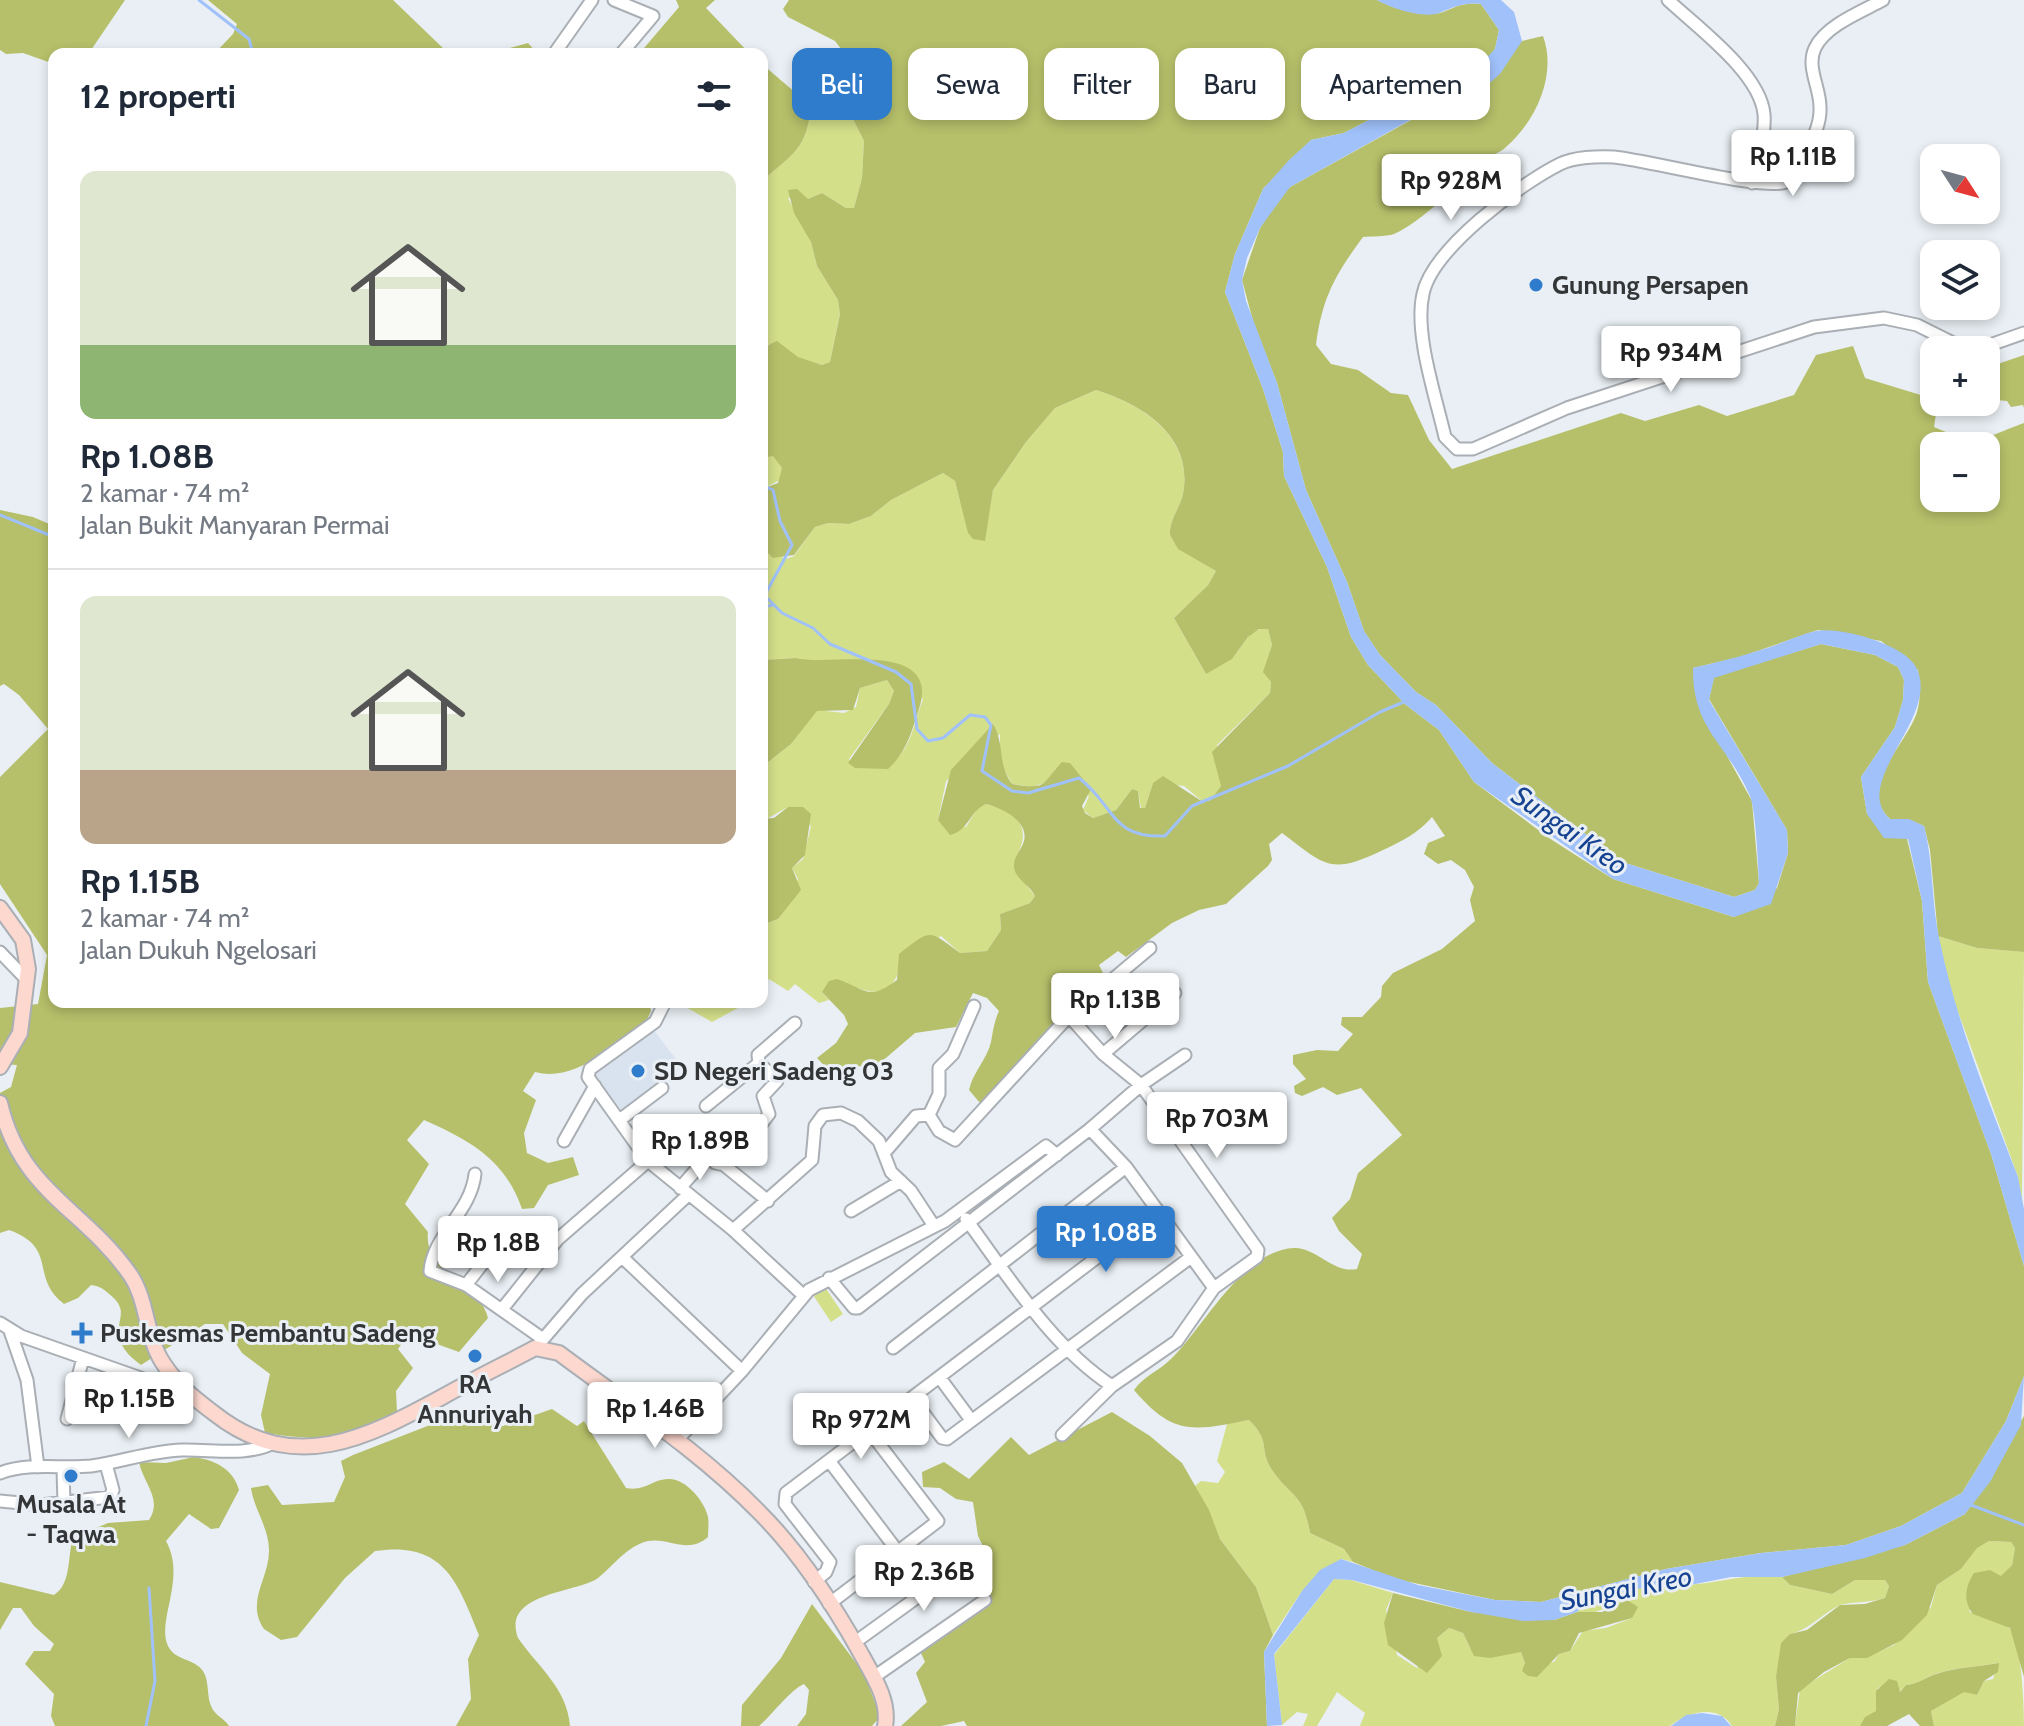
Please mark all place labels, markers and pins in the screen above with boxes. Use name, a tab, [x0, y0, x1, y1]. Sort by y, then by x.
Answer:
pin: Rp 1.11B	[1710, 130, 1876, 198]
pin: Rp 928M	[1377, 154, 1525, 222]
place label: Gunung Persapen	[1552, 269, 1749, 301]
marker: Gunung Persapen	[1527, 276, 1545, 294]
pin: Rp 934M	[1597, 326, 1745, 394]
pin: Rp 1.13B	[1032, 973, 1198, 1041]
place label: SD Negeri Sadeng 03	[654, 1055, 894, 1087]
marker: SD Negeri Sadeng 03	[629, 1062, 647, 1080]
pin: Rp 703M	[1143, 1092, 1291, 1160]
pin: Rp 1.89B	[617, 1114, 783, 1182]
pin: Rp 1.08B	[1023, 1206, 1189, 1274]
pin: Rp 1.8B	[424, 1216, 572, 1284]
place label: Puskesmas Pembantu Sadeng	[100, 1317, 436, 1349]
marker: Puskesmas Pembantu Sadeng	[71, 1322, 93, 1344]
marker: RA Annuriyah	[466, 1347, 484, 1365]
place label: RA Annuriyah	[417, 1368, 533, 1430]
pin: Rp 1.15B	[46, 1372, 212, 1440]
pin: Rp 1.46B	[572, 1382, 738, 1450]
pin: Rp 972M	[787, 1393, 935, 1461]
marker: Musala At - Taqwa	[62, 1467, 80, 1485]
place label: Musala At - Taqwa	[16, 1488, 126, 1550]
pin: Rp 2.36B	[841, 1545, 1007, 1613]

